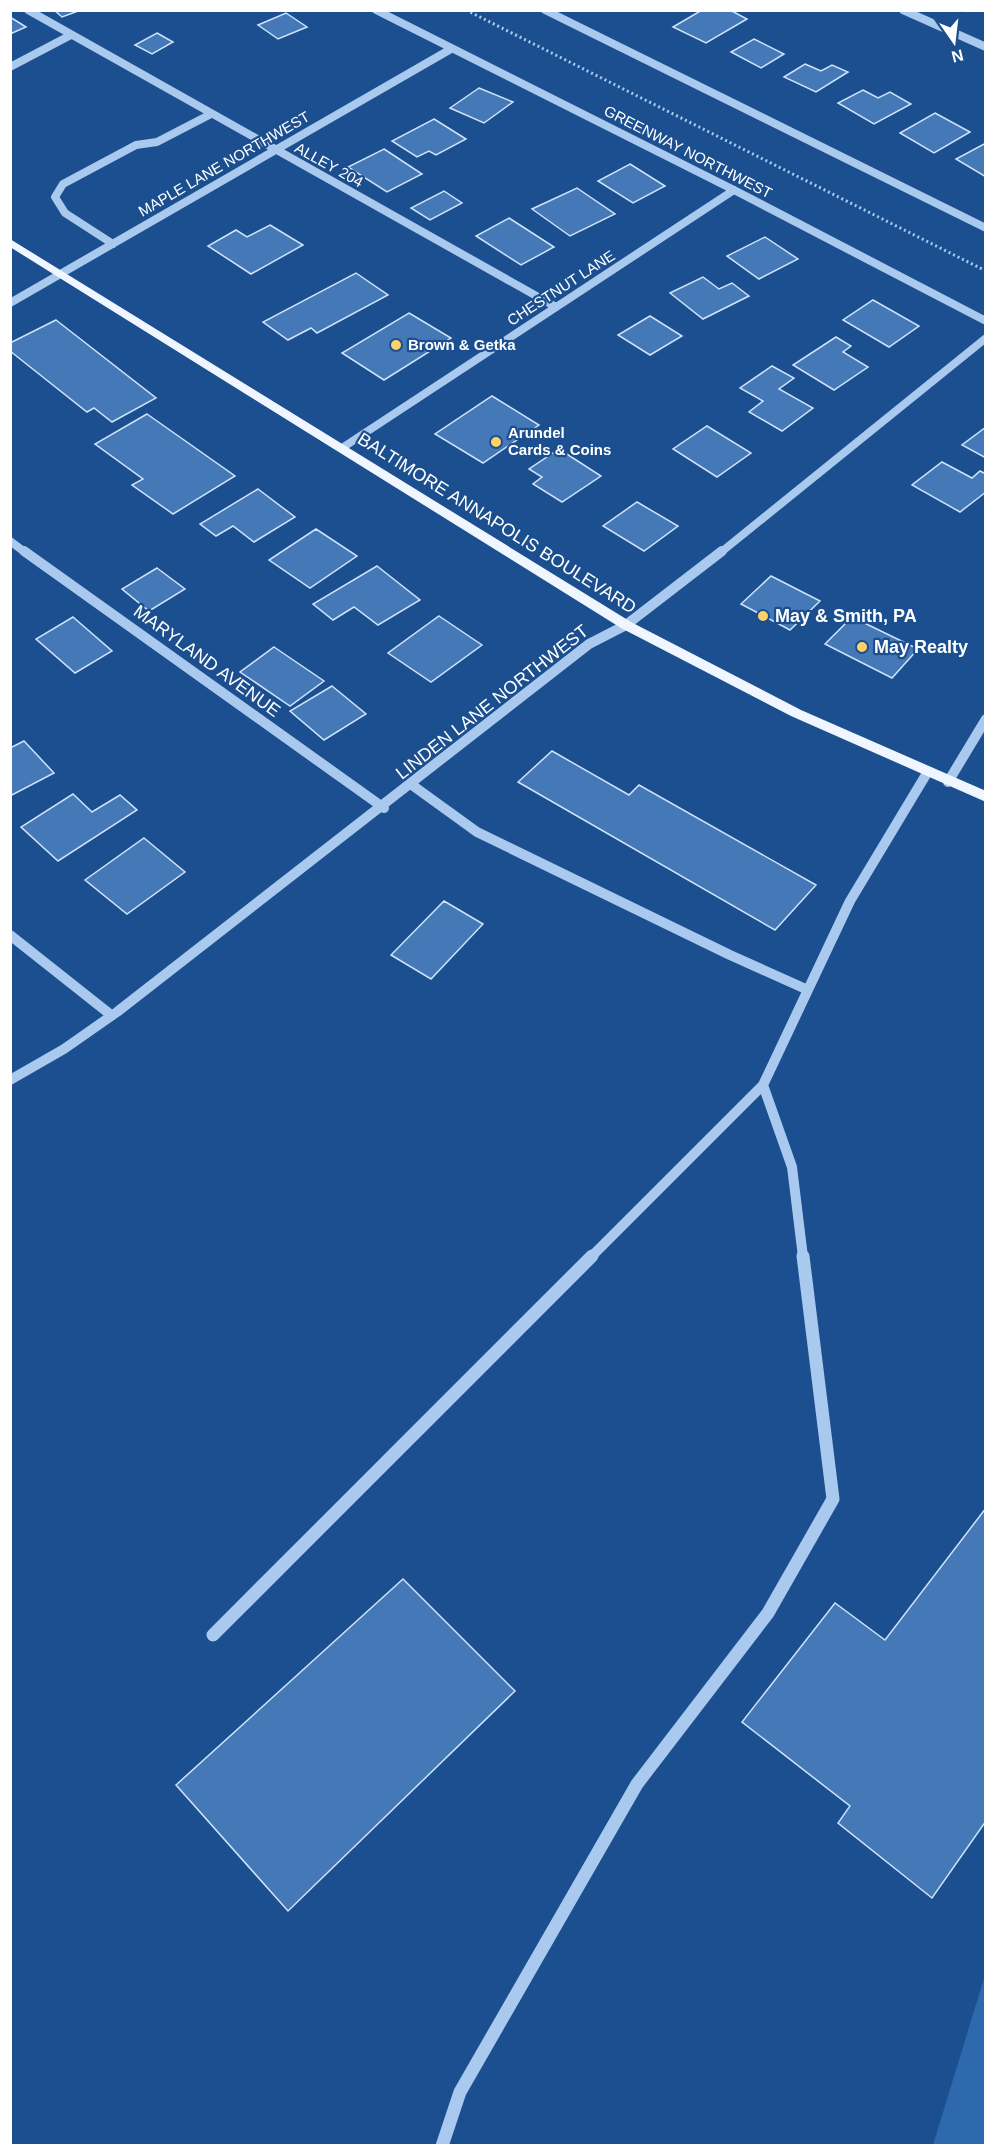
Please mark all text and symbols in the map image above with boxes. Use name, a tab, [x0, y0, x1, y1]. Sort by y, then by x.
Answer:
north arrow	[924, 12, 984, 72]
text: N	[950, 46, 965, 66]
street label: GREENWAY NORTHWEST	[601, 102, 775, 201]
street label: MAPLE LANE NORTHWEST	[135, 108, 312, 220]
street label: ALLEY 204	[292, 139, 366, 190]
street label: CHESTNUT LANE	[504, 246, 618, 329]
place label: Brown & Getka	[408, 336, 516, 353]
marker: Brown & Getka	[389, 338, 403, 352]
place label: Arundel Cards & Coins	[508, 424, 611, 458]
street label: BALTIMORE ANNAPOLIS BOULEVARD	[354, 429, 640, 617]
marker: Arundel Cards & Coins	[489, 435, 503, 449]
street label: MARYLAND AVENUE	[130, 601, 284, 721]
place label: May & Smith, PA	[775, 606, 917, 626]
marker: May & Smith, PA	[756, 609, 770, 623]
street label: LINDEN LANE NORTHWEST	[392, 621, 592, 783]
place label: May Realty	[874, 637, 968, 657]
marker: May Realty	[855, 640, 869, 654]

